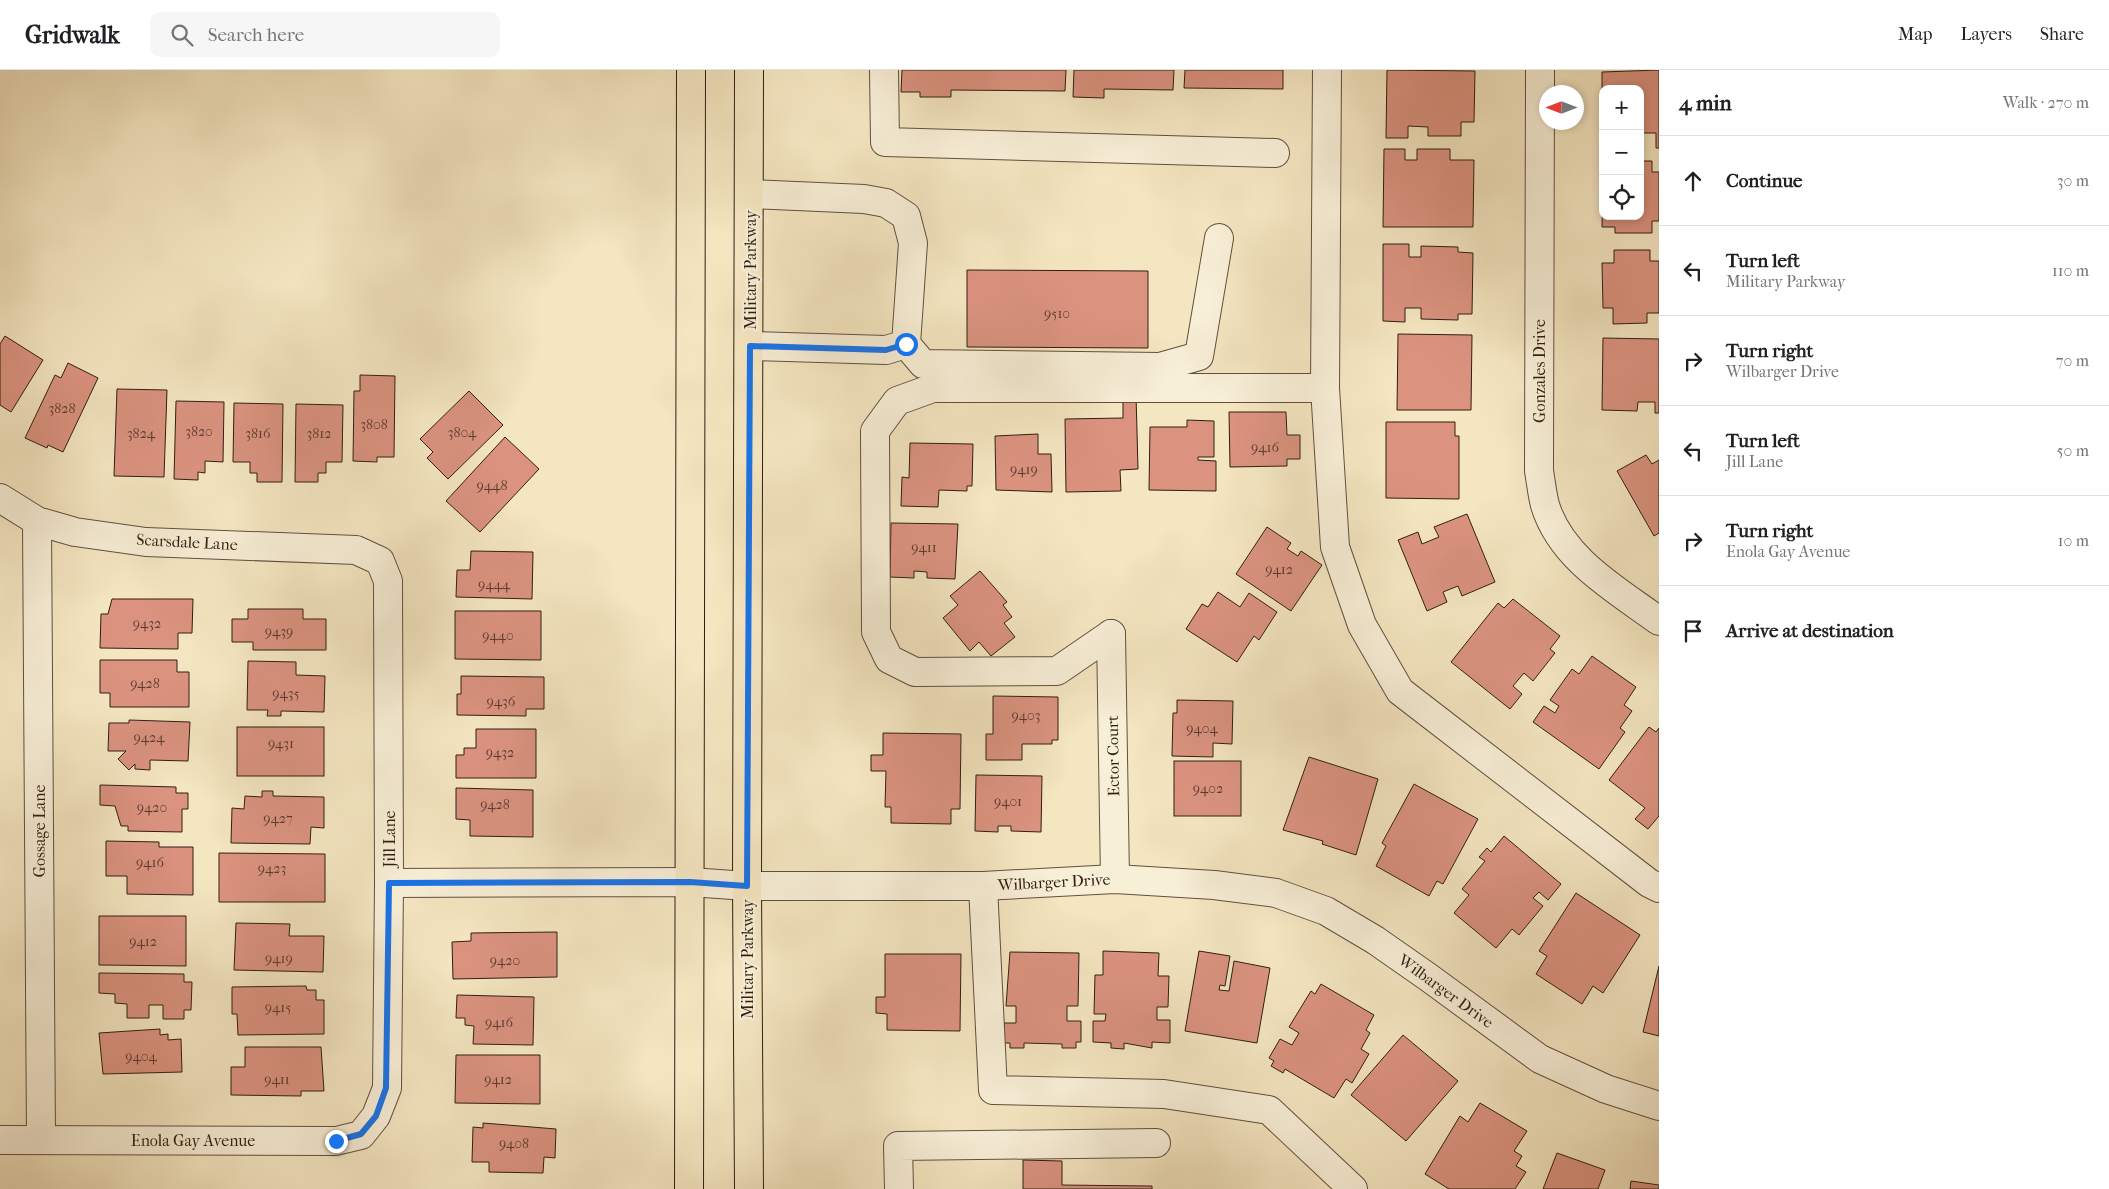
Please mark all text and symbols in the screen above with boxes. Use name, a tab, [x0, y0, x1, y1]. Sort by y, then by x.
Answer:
search box	[150, 12, 500, 57]
text: Gridwalk	[25, 21, 120, 49]
icon: search	[168, 21, 196, 49]
text: Search here	[208, 24, 304, 46]
text: Map	[1898, 24, 1932, 45]
text: Layers	[1960, 24, 2012, 45]
text: Share	[2040, 24, 2084, 45]
north arrow	[1539, 85, 1584, 130]
map controls	[1599, 85, 1644, 220]
button: +	[1599, 85, 1644, 130]
text: 4 min	[1679, 91, 1732, 115]
text: Walk · 270 m	[2003, 93, 2089, 112]
button: −	[1599, 130, 1644, 175]
icon: ahead	[1679, 167, 1707, 195]
text: Continue	[1726, 170, 1802, 192]
text: 30 m	[2057, 171, 2089, 190]
button: locate	[1599, 175, 1644, 220]
street label: Military Parkway	[741, 210, 760, 330]
text: Turn left	[1726, 250, 1800, 272]
icon: left	[1679, 257, 1707, 285]
text: 110 m	[2052, 261, 2089, 280]
text: Military Parkway	[1726, 272, 1846, 291]
house number: 9510	[1044, 305, 1070, 322]
street label: Gonzales Drive	[1530, 319, 1549, 423]
route start	[895, 333, 918, 356]
text: Turn right	[1726, 340, 1813, 362]
icon: right	[1679, 347, 1707, 375]
text: 70 m	[2056, 351, 2089, 370]
text: Wilbarger Drive	[1726, 362, 1839, 381]
house number: 3828	[48, 400, 76, 417]
house number: 3808	[360, 416, 388, 433]
house number: 3820	[185, 423, 213, 440]
house number: 3804	[448, 424, 477, 441]
house number: 3824	[127, 425, 156, 442]
house number: 3816	[245, 425, 271, 442]
house number: 3812	[307, 425, 331, 442]
text: Turn left	[1726, 430, 1800, 452]
icon: left	[1679, 437, 1707, 465]
house number: 9416	[1251, 439, 1279, 456]
text: 50 m	[2057, 441, 2089, 460]
text: Jill Lane	[1726, 452, 1783, 471]
house number: 9419	[1010, 461, 1038, 478]
house number: 9448	[477, 477, 507, 494]
text: Turn right	[1726, 520, 1813, 542]
icon: right	[1679, 527, 1707, 555]
street label: Scarsdale Lane	[136, 530, 238, 554]
text: 10 m	[2058, 531, 2089, 550]
house number: 9411	[911, 539, 937, 556]
text: Enola Gay Avenue	[1726, 542, 1850, 561]
house number: 9412	[1265, 561, 1293, 578]
house number: 9444	[478, 576, 511, 593]
house number: 9432	[133, 615, 161, 632]
icon: arrive	[1679, 617, 1707, 645]
text: Arrive at destination	[1726, 620, 1894, 642]
house number: 9439	[265, 623, 293, 640]
house number: 9440	[482, 627, 514, 644]
house number: 9428	[130, 675, 160, 692]
house number: 9435	[272, 685, 300, 702]
house number: 9436	[487, 693, 516, 710]
house number: 9403	[1012, 707, 1040, 724]
street label: Ector Court	[1103, 715, 1123, 797]
house number: 9404	[1186, 720, 1218, 737]
house number: 9424	[134, 729, 165, 746]
house number: 9431	[268, 735, 294, 752]
house number: 9432	[486, 744, 514, 761]
house number: 9402	[1193, 780, 1223, 797]
street label: Gossage Lane	[30, 785, 49, 877]
house number: 9401	[994, 793, 1022, 810]
house number: 9428	[480, 796, 510, 813]
house number: 9420	[137, 799, 167, 816]
house number: 9427	[263, 810, 293, 827]
street label: Jill Lane	[380, 810, 399, 870]
house number: 9416	[136, 854, 164, 871]
house number: 9423	[258, 860, 286, 877]
street label: Wilbarger Drive	[996, 870, 1111, 894]
street label: Military Parkway	[738, 899, 757, 1019]
house number: 9412	[129, 933, 157, 950]
house number: 9419	[265, 950, 293, 967]
street label: Wilbarger Drive	[1394, 950, 1497, 1032]
house number: 9420	[490, 952, 520, 969]
house number: 9415	[265, 999, 291, 1016]
house number: 9416	[485, 1014, 513, 1031]
house number: 9404	[125, 1048, 157, 1065]
house number: 9411	[264, 1071, 290, 1088]
house number: 9412	[484, 1071, 512, 1088]
route end	[325, 1130, 348, 1153]
street label: Enola Gay Avenue	[131, 1131, 255, 1150]
house number: 9408	[499, 1135, 529, 1152]

